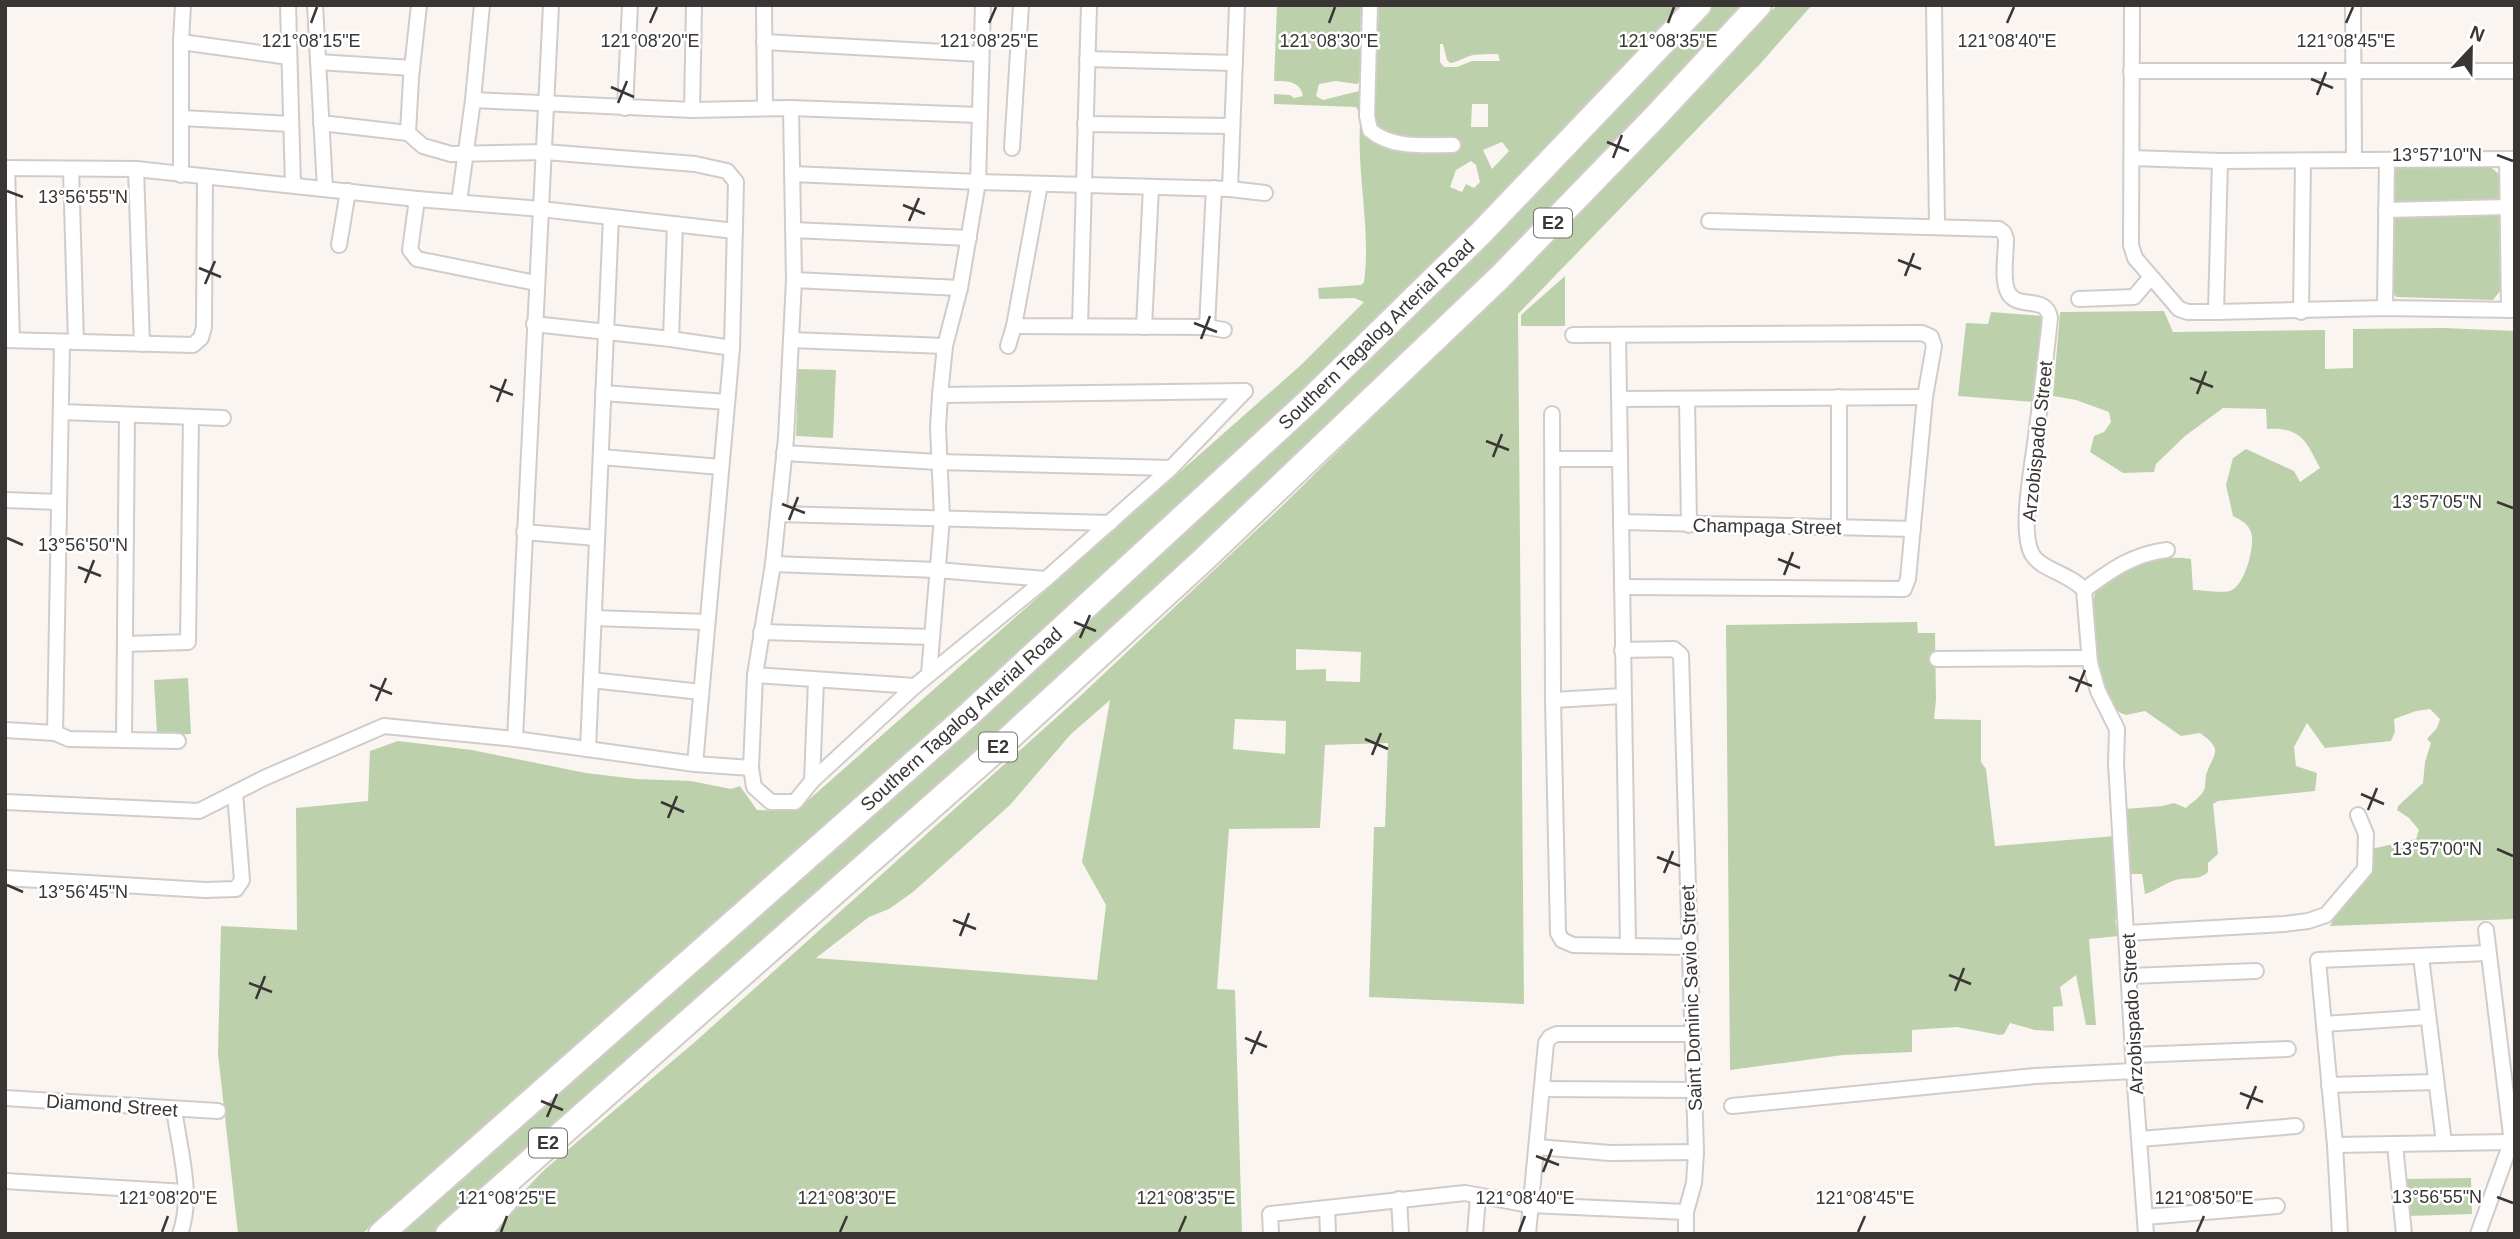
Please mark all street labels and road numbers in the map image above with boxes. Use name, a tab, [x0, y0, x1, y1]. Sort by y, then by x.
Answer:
road number: E2	[1534, 208, 1572, 238]
street label: Southern Tagalog Arterial Road	[1274, 235, 1478, 434]
street label: Arzobispado Street	[2019, 359, 2056, 523]
street label: Champaga Street	[1692, 515, 1842, 538]
street label: Southern Tagalog Arterial Road	[856, 623, 1066, 815]
road number: E2	[979, 732, 1017, 762]
street label: Saint Dominic Savio Street	[1677, 884, 1706, 1111]
street label: Arzobispado Street	[2118, 932, 2147, 1095]
street label: Diamond Street	[45, 1090, 179, 1121]
road number: E2	[529, 1128, 567, 1158]

